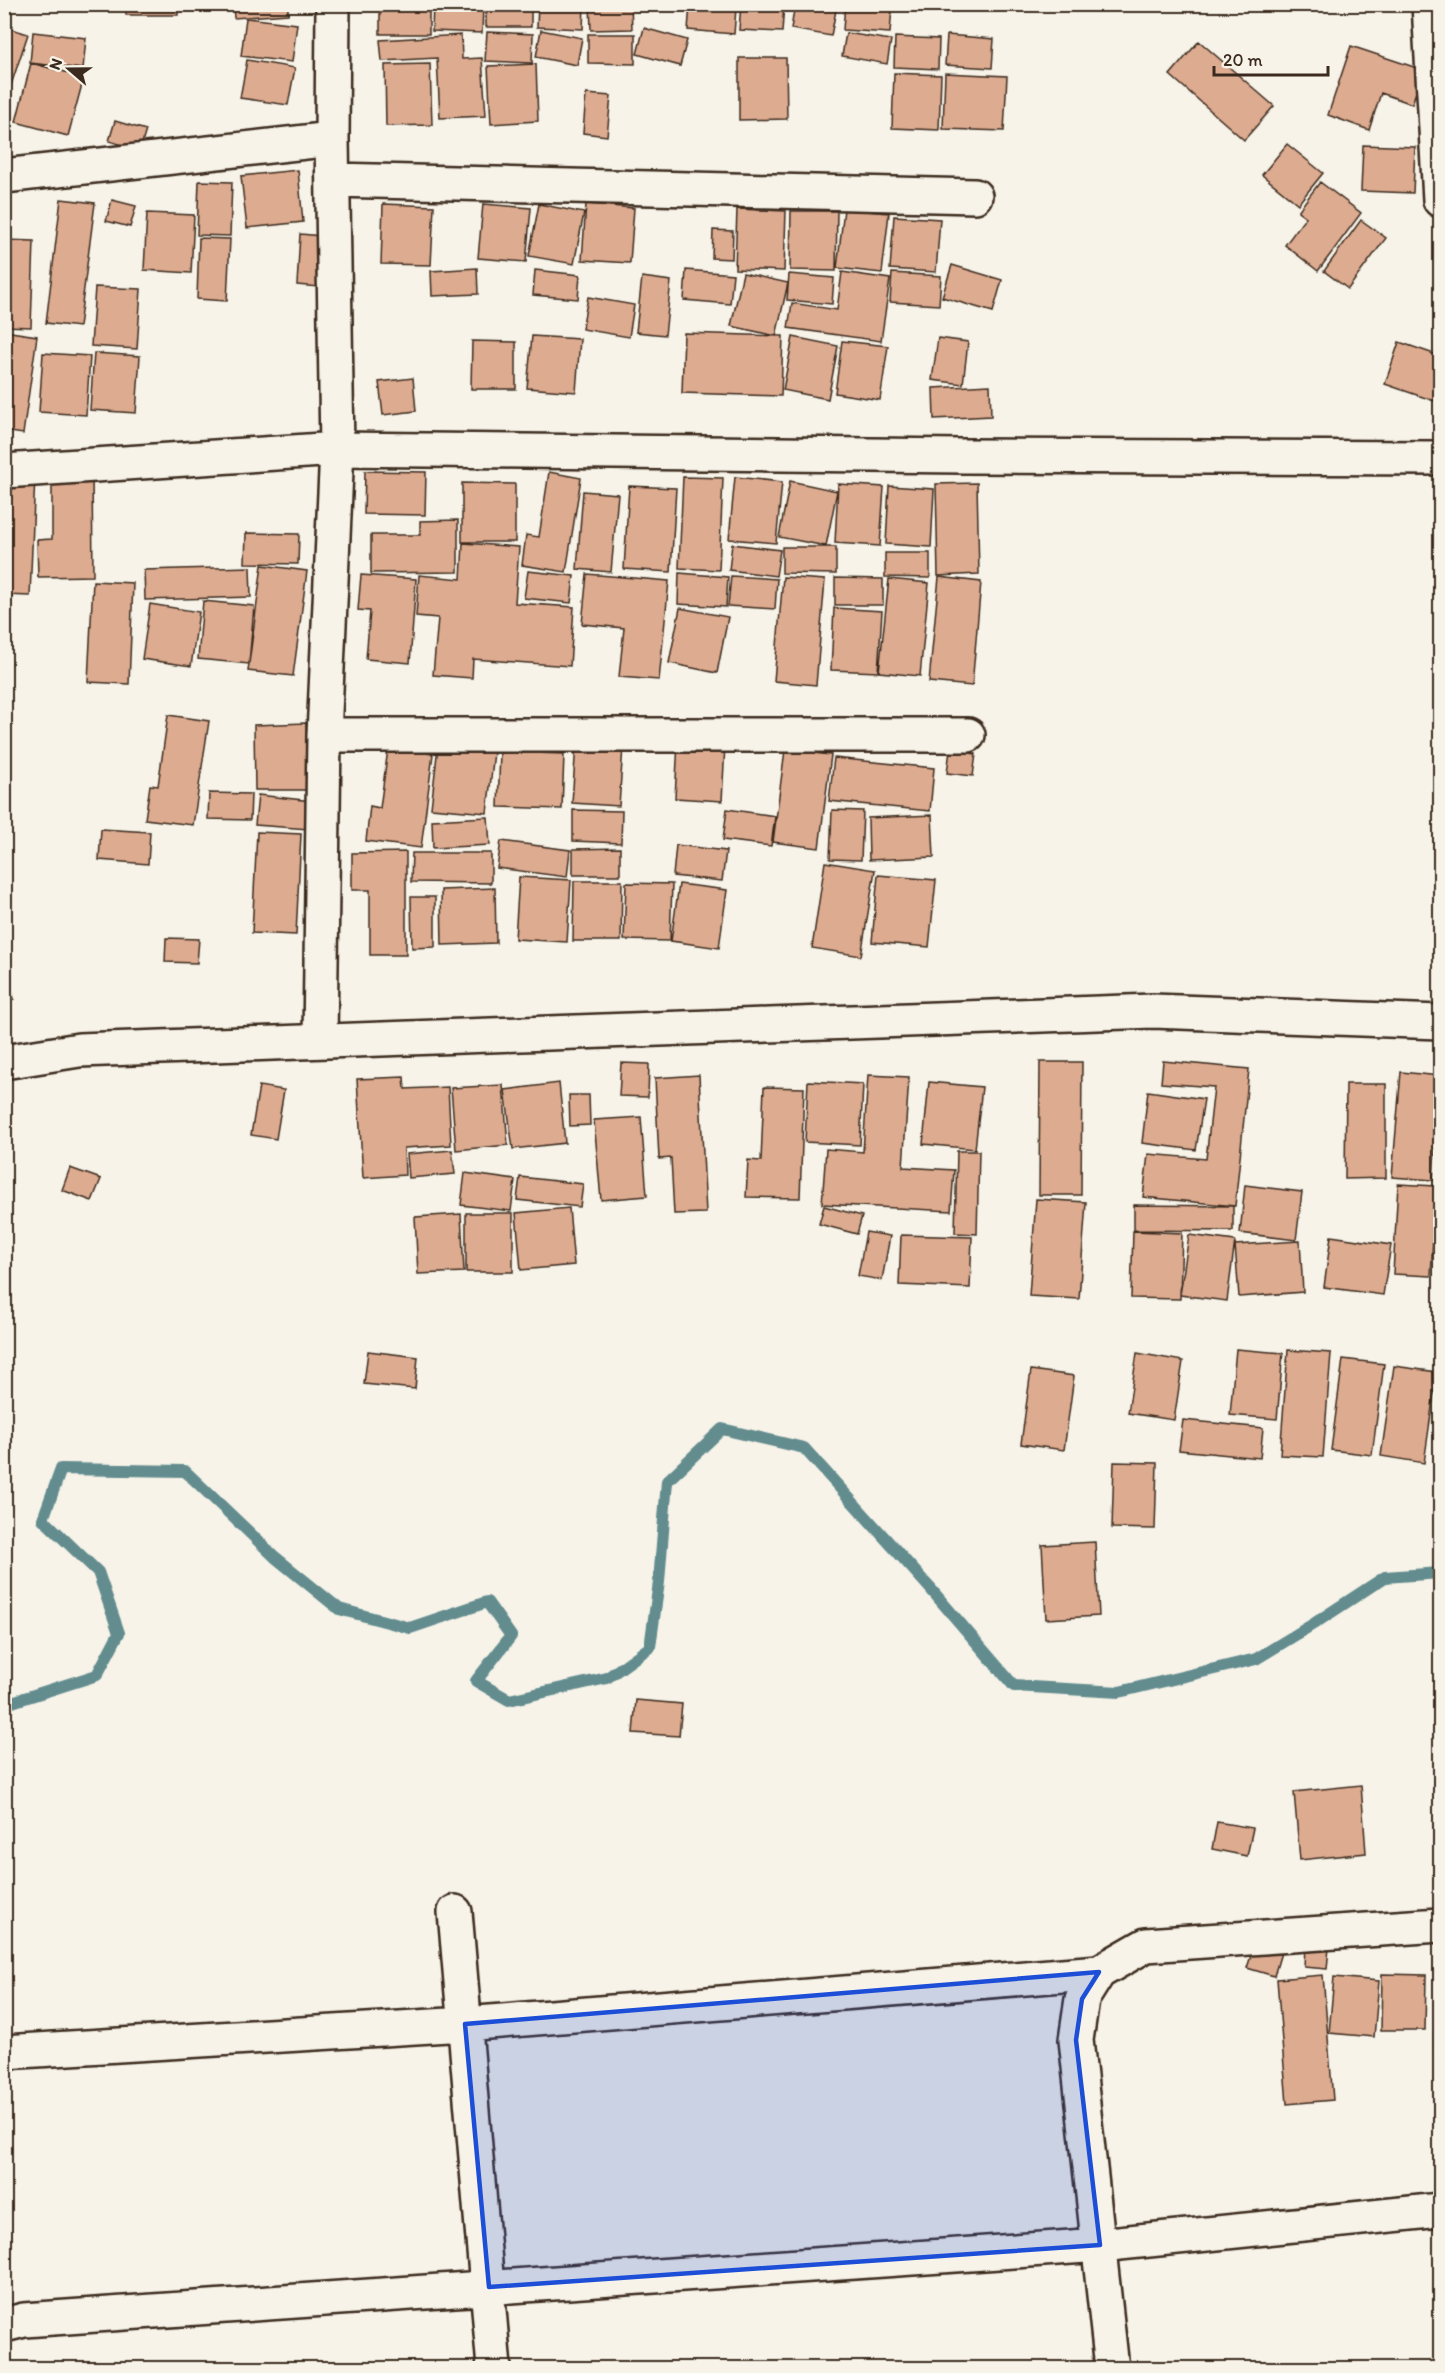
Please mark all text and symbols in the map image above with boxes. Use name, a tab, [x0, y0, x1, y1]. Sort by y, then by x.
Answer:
north arrow	[39, 39, 99, 99]
scale bar	[1214, 39, 1328, 77]
text: 20 m	[1223, 49, 1263, 71]
text: N	[45, 56, 66, 72]

